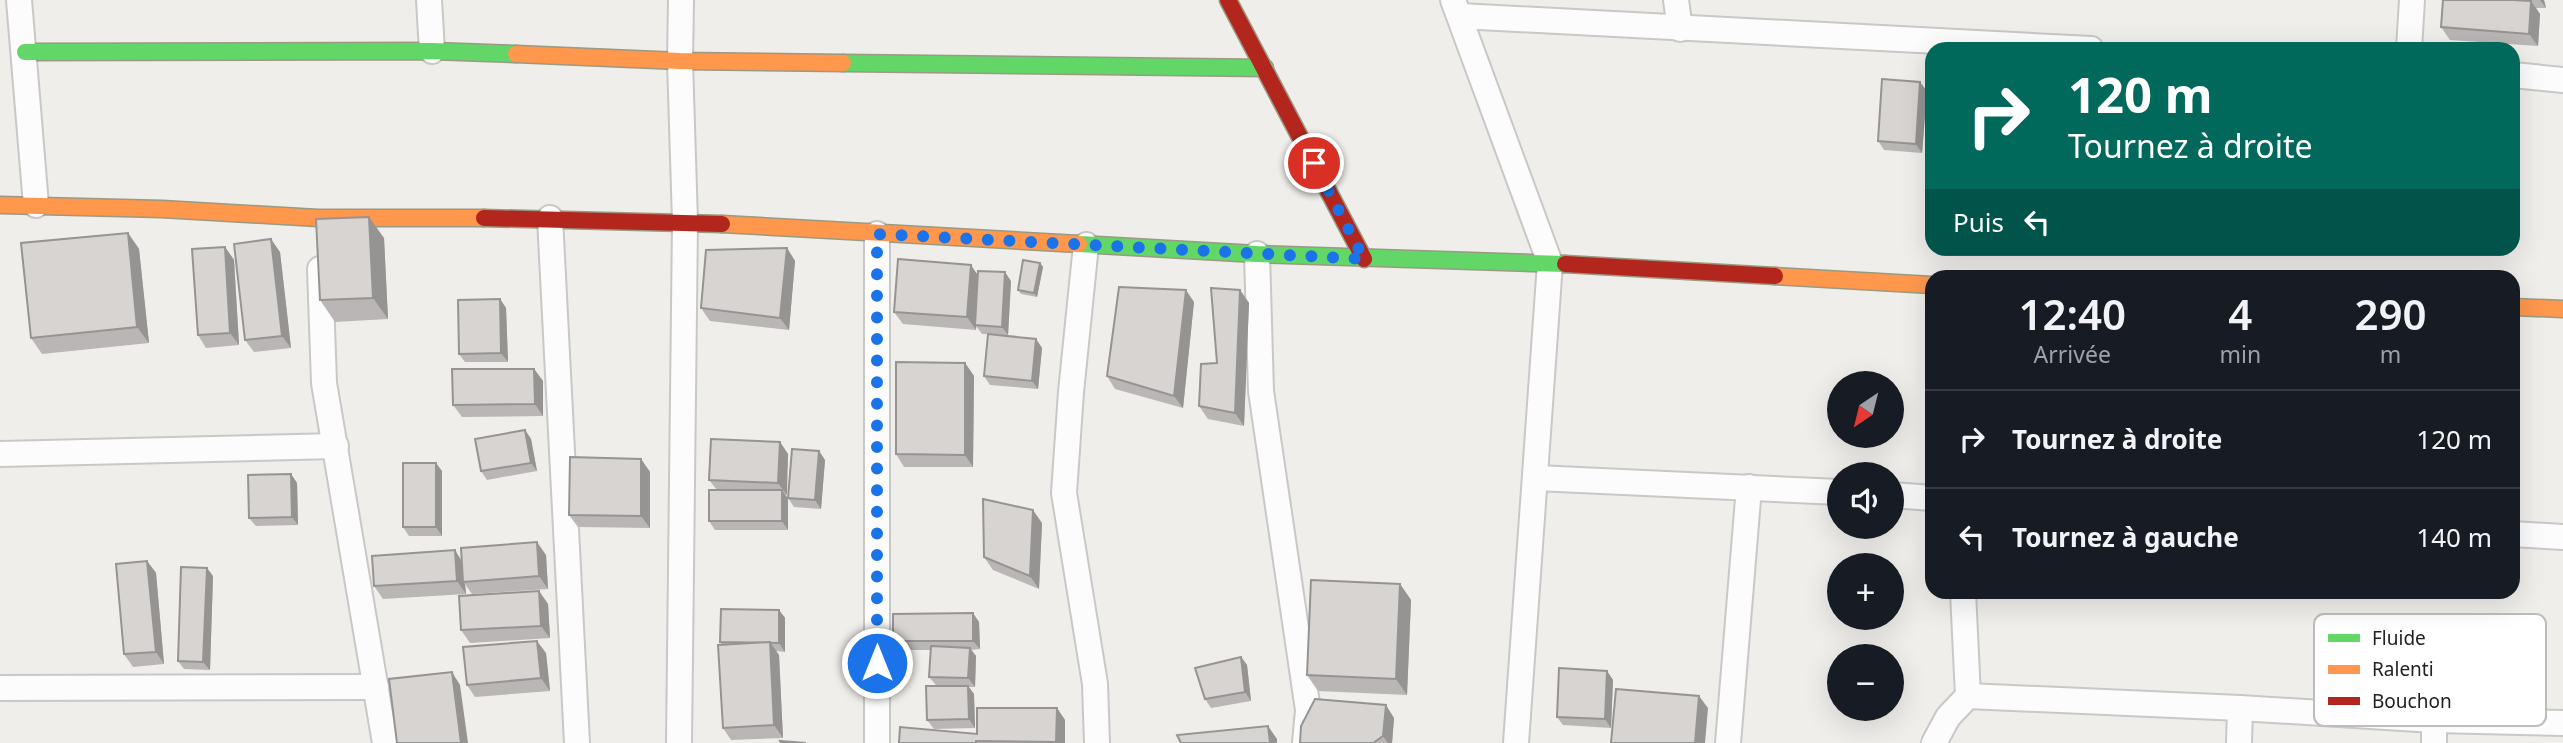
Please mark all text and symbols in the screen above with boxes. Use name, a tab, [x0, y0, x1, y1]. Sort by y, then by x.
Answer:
text: 120 m	[2068, 61, 2213, 127]
icon: right	[1953, 70, 2044, 161]
text: Tournez à droite	[2068, 124, 2313, 167]
pin	[1284, 133, 1344, 193]
icon: arrive	[1295, 144, 1333, 182]
icon: left	[2018, 203, 2056, 241]
text: Puis	[1953, 204, 2004, 240]
text: 12:40	[2018, 285, 2126, 342]
text: 4	[2228, 285, 2252, 342]
text: 290	[2355, 285, 2427, 342]
text: Arrivée	[2034, 338, 2111, 370]
text: min	[2219, 338, 2261, 370]
text: m	[2380, 338, 2401, 370]
north arrow	[1827, 371, 1904, 448]
map controls	[1827, 371, 1904, 721]
icon: right	[1953, 420, 1991, 458]
text: Tournez à droite	[2012, 421, 2222, 457]
text: 120 m	[2416, 421, 2492, 457]
button: sound	[1827, 462, 1904, 539]
icon: left	[1953, 518, 1991, 556]
text: Tournez à gauche	[2012, 519, 2239, 555]
text: 140 m	[2416, 519, 2492, 555]
button: +	[1827, 553, 1904, 630]
legend	[2314, 614, 2546, 726]
text: Fluide	[2372, 625, 2426, 651]
position arrow	[840, 626, 914, 700]
button: −	[1827, 644, 1904, 721]
text: Ralenti	[2372, 656, 2434, 682]
text: Bouchon	[2372, 688, 2452, 714]

